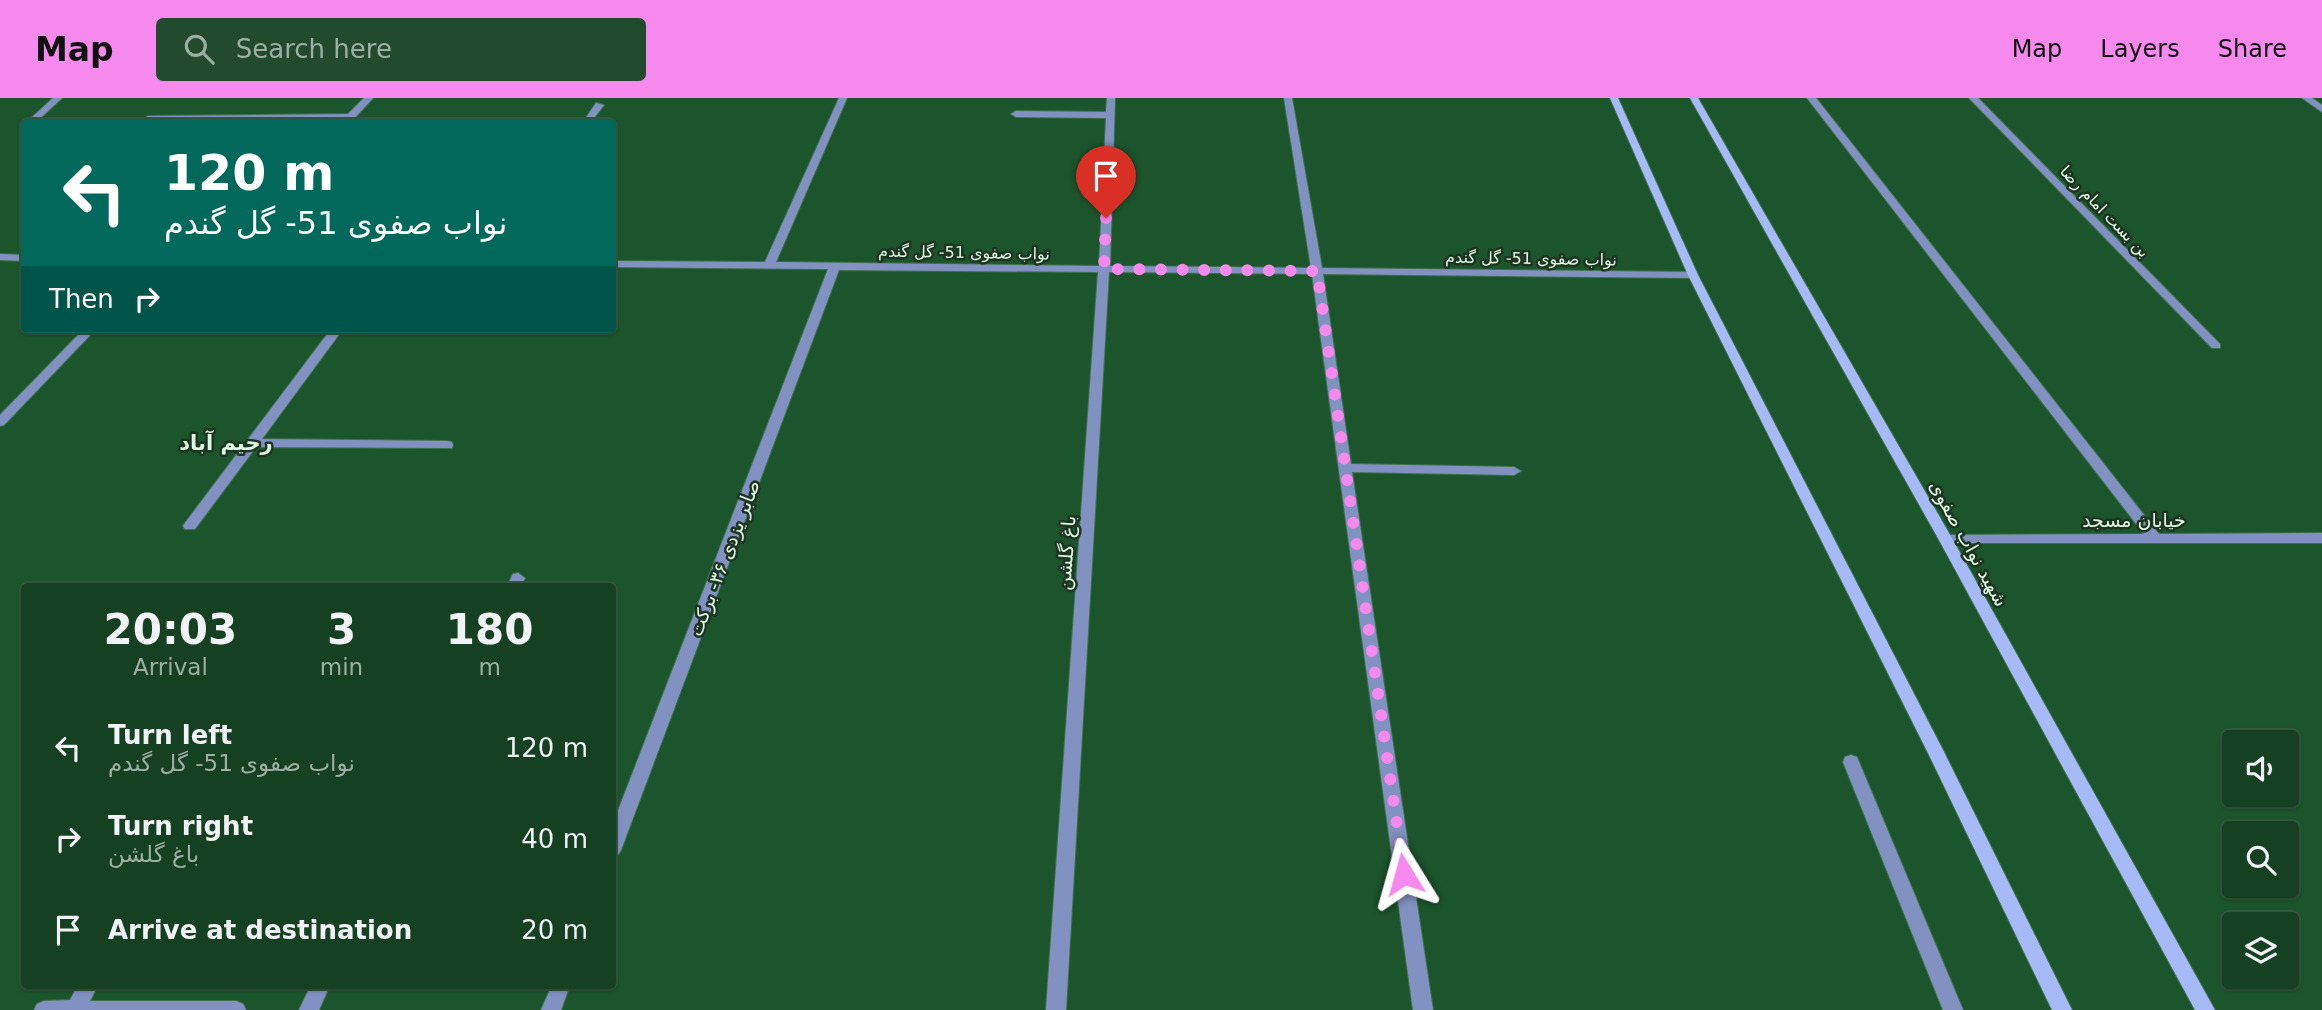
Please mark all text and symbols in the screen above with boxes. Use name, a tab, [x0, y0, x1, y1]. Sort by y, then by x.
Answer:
search box	[156, 18, 646, 81]
text: Map	[35, 30, 114, 69]
icon: search	[180, 30, 218, 68]
text: Search here	[236, 34, 392, 64]
text: Map	[2012, 35, 2062, 63]
text: Layers	[2100, 35, 2180, 63]
text: Share	[2218, 35, 2287, 63]
text: 120 m	[164, 145, 334, 202]
pin	[1076, 146, 1136, 218]
icon: left	[49, 147, 140, 238]
icon: arrive	[1087, 157, 1125, 195]
street label: بن بست امام رضا	[2055, 161, 2153, 262]
text: نواب صفوی 51- گل گندم	[164, 204, 507, 242]
street label: نواب صفوی 51- گل گندم	[878, 242, 1050, 264]
street label: نواب صفوی 51- گل گندم	[1445, 248, 1617, 270]
icon: right	[128, 280, 166, 318]
text: Then	[49, 284, 114, 314]
district label: رحیم آباد	[179, 430, 273, 455]
street label: شهید نواب صفوی	[1924, 476, 2013, 611]
street label: صابر یزدی ۳۶- برکت	[684, 477, 765, 640]
street label: خیابان مسجد	[2082, 509, 2186, 531]
street label: باغ گلشن	[1052, 515, 1081, 591]
text: 20:03	[104, 605, 237, 654]
text: 3	[327, 605, 356, 654]
text: 180	[446, 605, 533, 654]
text: Arrival	[133, 654, 208, 680]
text: min	[320, 654, 363, 680]
text: m	[478, 654, 501, 680]
text: Turn left	[108, 720, 232, 750]
icon: left	[49, 729, 87, 767]
map controls	[2222, 730, 2299, 989]
button: sound	[2222, 730, 2299, 807]
text: 120 m	[505, 733, 588, 763]
text: نواب صفوی 51- گل گندم	[108, 750, 355, 776]
text: Turn right	[108, 811, 253, 841]
icon: right	[49, 820, 87, 858]
button: search	[2222, 821, 2299, 898]
text: 40 m	[521, 824, 588, 854]
position arrow	[1367, 837, 1441, 911]
text: باغ گلشن	[108, 841, 199, 867]
icon: arrive	[49, 911, 87, 949]
button: layers	[2222, 912, 2299, 989]
text: Arrive at destination	[108, 915, 412, 945]
text: 20 m	[521, 915, 588, 945]

